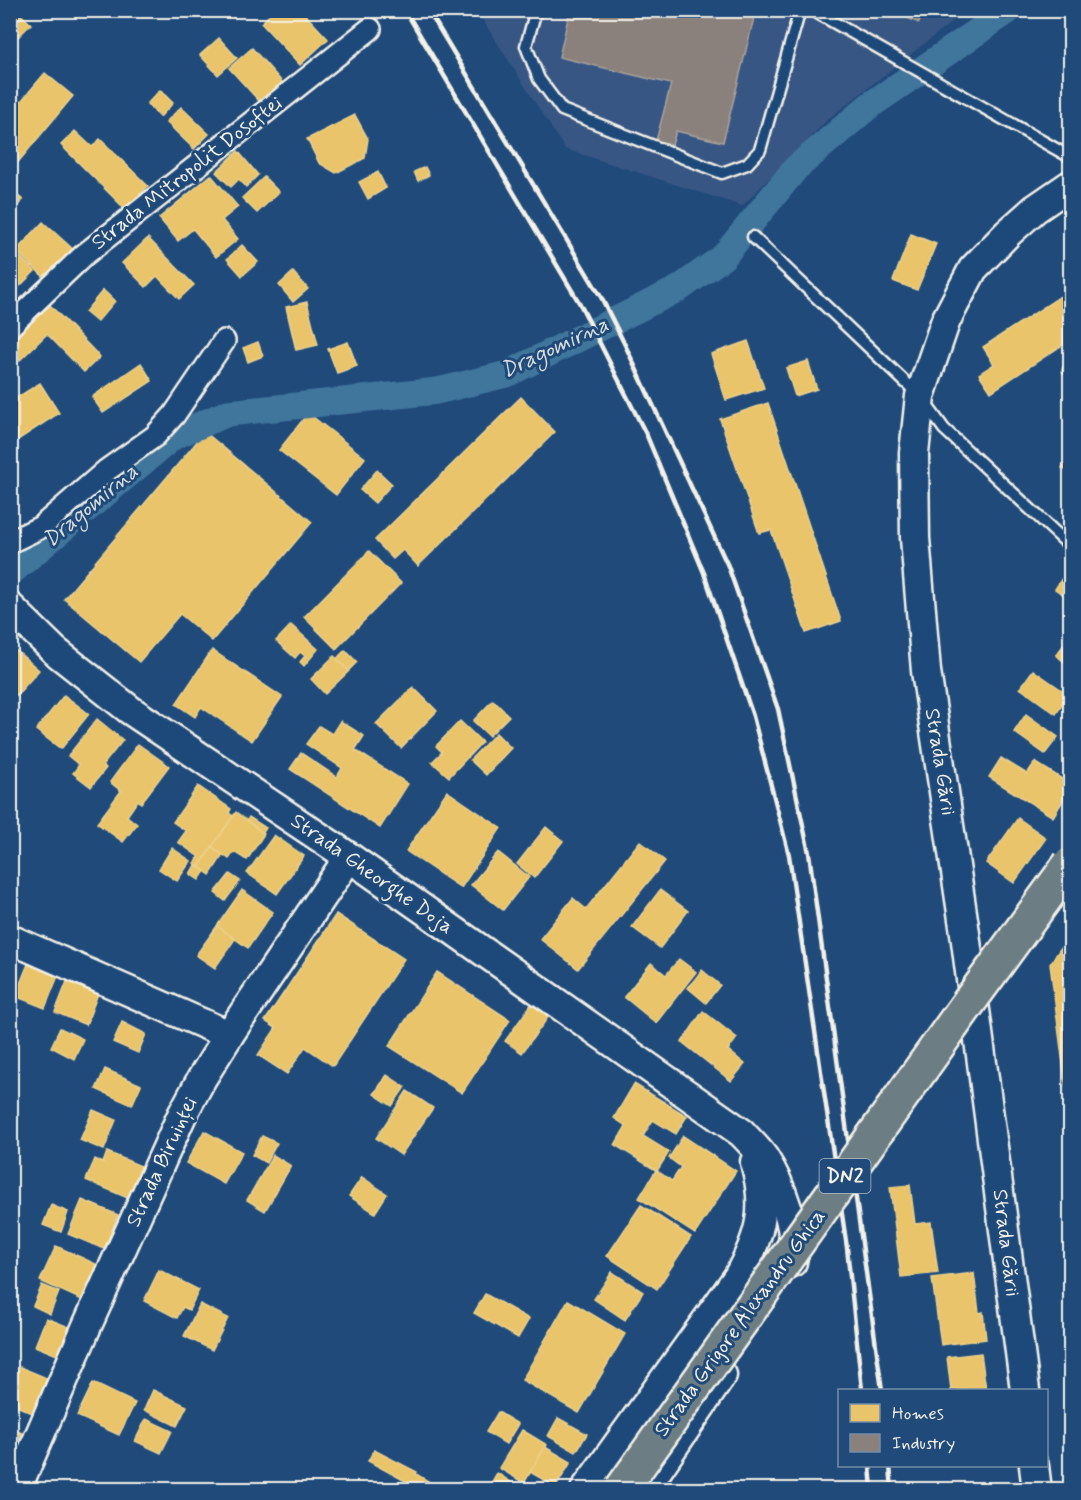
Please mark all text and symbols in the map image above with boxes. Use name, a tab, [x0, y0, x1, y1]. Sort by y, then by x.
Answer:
street label: Strada Mitropolit Dosoftei	[86, 90, 288, 256]
water label: Dragomirna	[497, 311, 614, 387]
water label: Dragomirna	[38, 458, 146, 556]
street label: Strada Gării	[918, 706, 962, 818]
street label: Strada Gheorghe Doja	[284, 807, 459, 942]
street label: Strada Biruinței	[120, 1092, 204, 1232]
road number: DN2	[820, 1159, 870, 1193]
street label: Strada Gării	[986, 1188, 1026, 1298]
street label: Strada Grigore Alexandru Ghica	[648, 1204, 832, 1442]
legend	[838, 1389, 1048, 1467]
text: Homes	[892, 1402, 944, 1426]
text: Industry	[892, 1432, 955, 1456]

